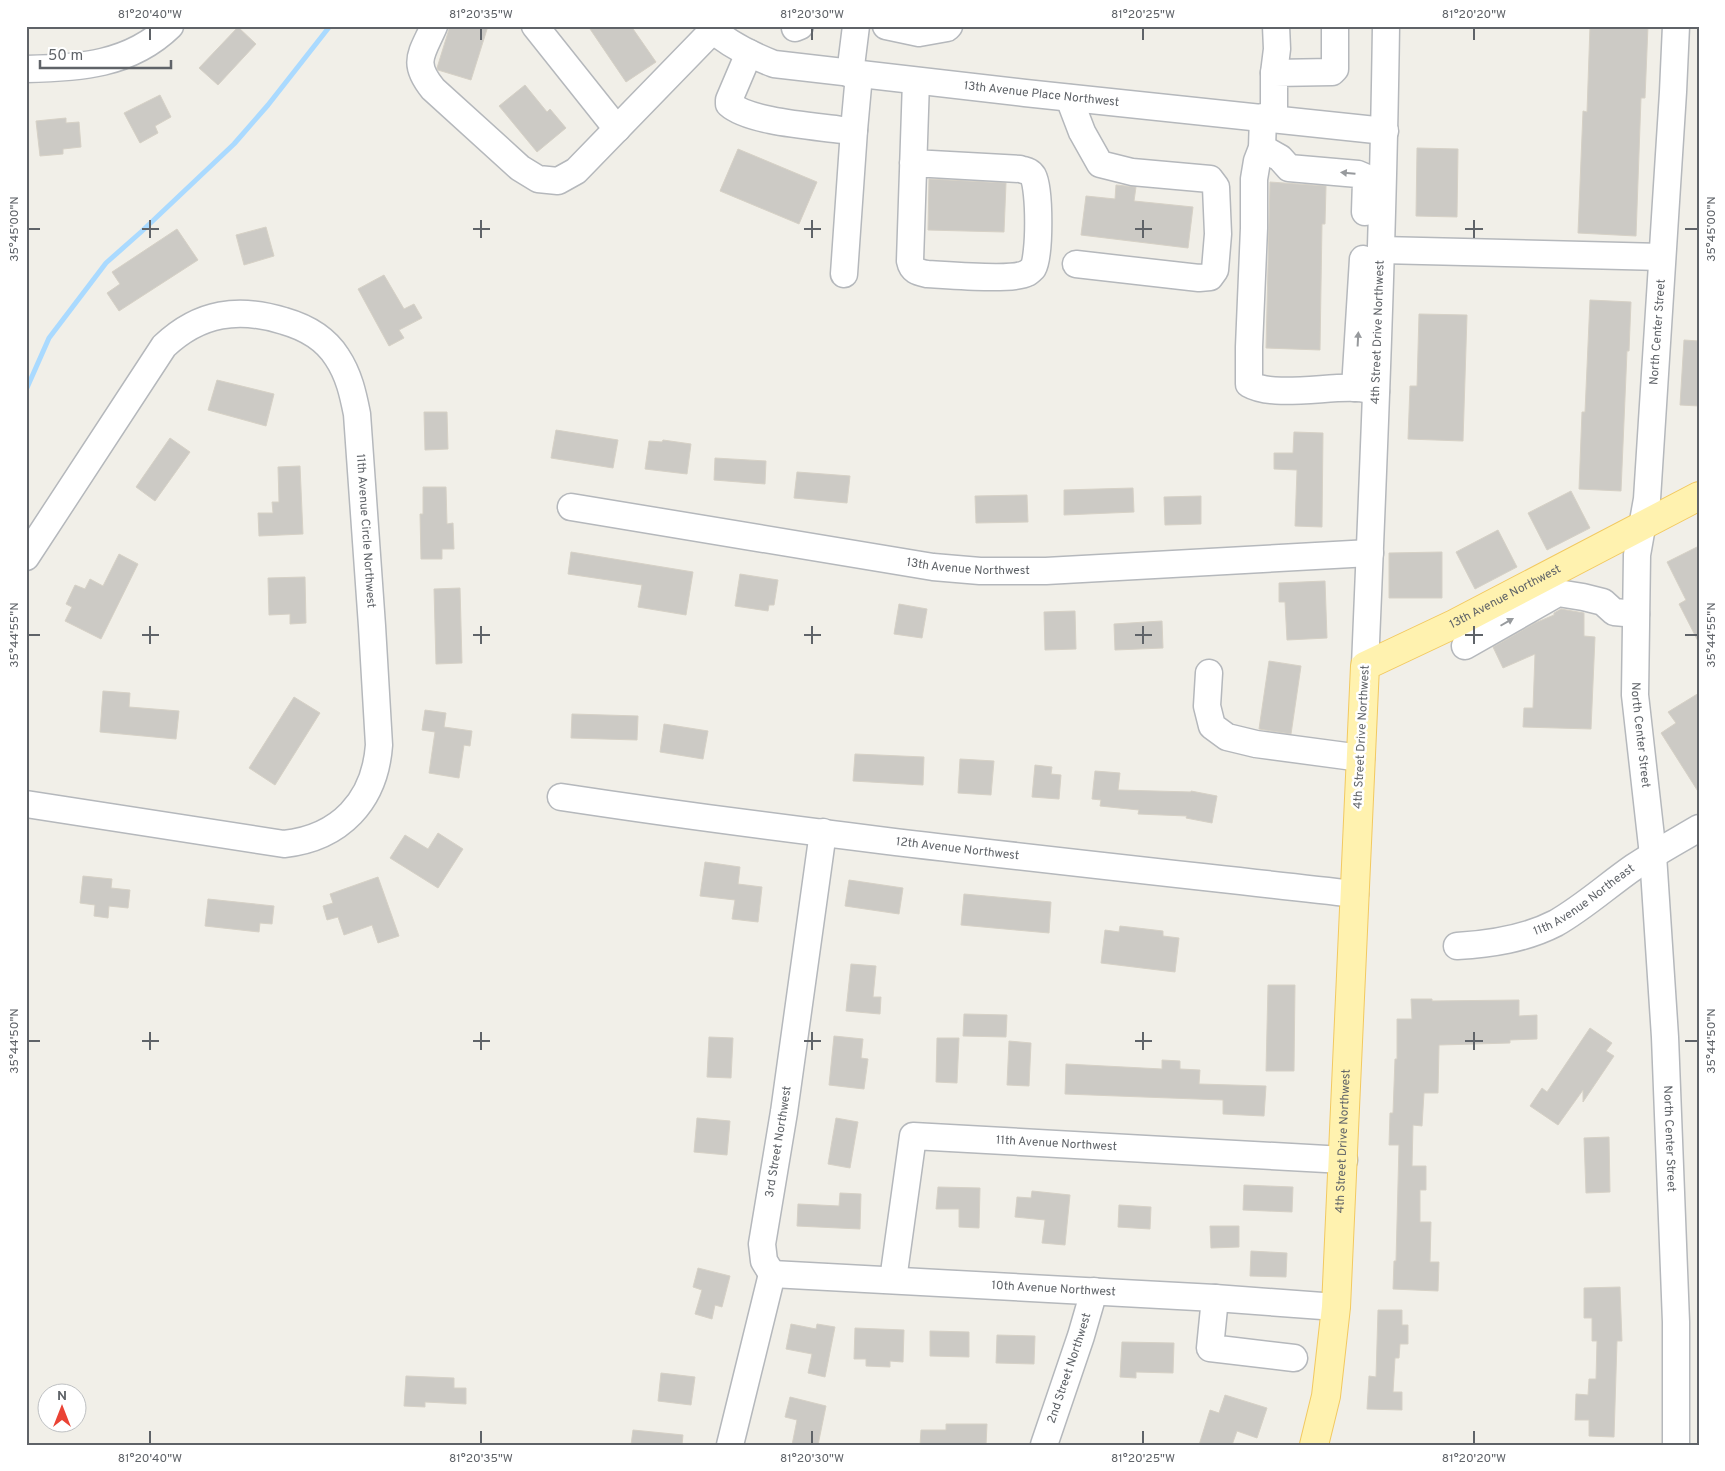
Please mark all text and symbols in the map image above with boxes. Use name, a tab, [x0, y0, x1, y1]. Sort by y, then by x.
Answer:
text: 81°20'40"W	[118, 7, 182, 23]
text: 81°20'35"W	[449, 7, 513, 23]
text: 81°20'30"W	[780, 7, 844, 23]
text: 81°20'25"W	[1111, 7, 1175, 23]
text: 81°20'20"W	[1442, 7, 1506, 23]
scale bar	[40, 38, 171, 70]
text: 50 m	[48, 47, 83, 66]
street label: 13th Avenue Place Northwest	[963, 78, 1120, 111]
one-way arrow	[1340, 169, 1356, 177]
text: 35°45'00"N	[7, 196, 23, 262]
text: 35°45'00"N	[1704, 196, 1720, 262]
street label: 4th Street Drive Northwest	[1368, 260, 1389, 405]
street label: North Center Street	[1646, 278, 1670, 386]
one-way arrow	[1355, 331, 1363, 347]
street label: 11th Avenue Circle Northwest	[352, 453, 379, 609]
street label: 13th Avenue Northwest	[905, 555, 1030, 579]
street label: 13th Avenue Northwest	[1447, 561, 1564, 633]
text: 35°44'55"N	[7, 602, 23, 668]
text: 35°44'55"N	[1704, 602, 1720, 668]
one-way arrow	[1501, 617, 1514, 626]
street label: 4th Street Drive Northwest	[1350, 665, 1374, 809]
street label: North Center Street	[1627, 682, 1653, 789]
street label: 12th Avenue Northwest	[895, 834, 1020, 864]
street label: 11th Avenue Northeast	[1531, 861, 1638, 940]
text: 35°44'50"N	[7, 1008, 23, 1074]
text: 35°44'50"N	[1704, 1008, 1720, 1074]
street label: 4th Street Drive Northwest	[1332, 1069, 1355, 1214]
street label: 3rd Street Northwest	[762, 1085, 796, 1199]
street label: North Center Street	[1659, 1085, 1679, 1192]
street label: 11th Avenue Northwest	[995, 1133, 1117, 1155]
street label: 10th Avenue Northwest	[991, 1278, 1116, 1301]
street label: 2nd Street Northwest	[1044, 1311, 1095, 1426]
north arrow	[38, 1384, 88, 1434]
text: N	[57, 1388, 67, 1405]
text: 81°20'40"W	[118, 1451, 182, 1467]
text: 81°20'35"W	[449, 1451, 513, 1467]
text: 81°20'30"W	[780, 1451, 844, 1467]
text: 81°20'25"W	[1111, 1451, 1175, 1467]
text: 81°20'20"W	[1442, 1451, 1506, 1467]

